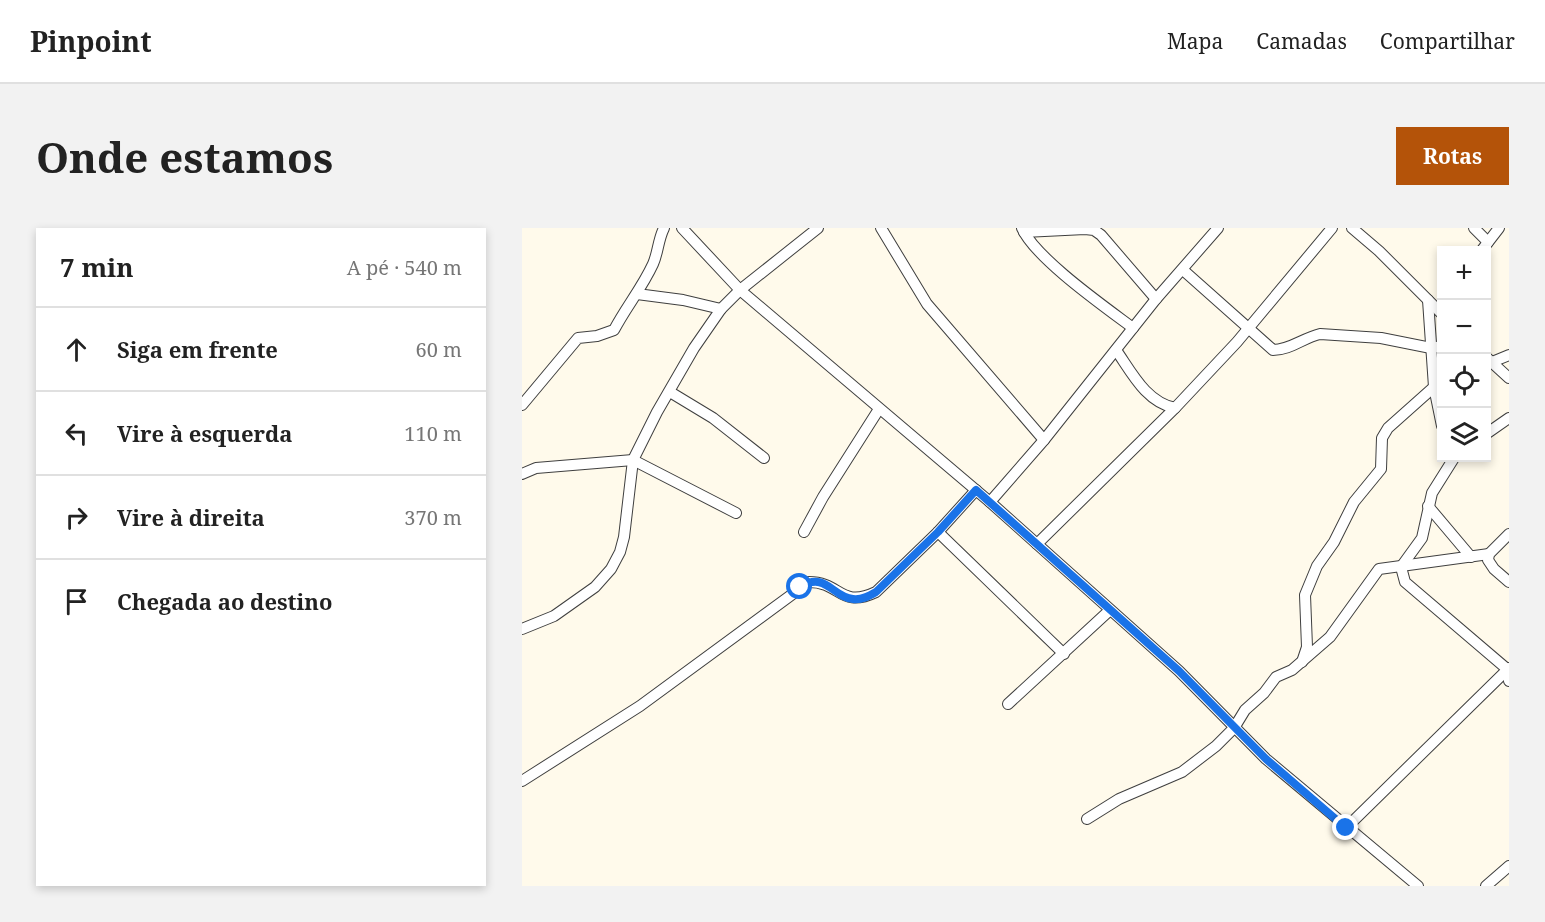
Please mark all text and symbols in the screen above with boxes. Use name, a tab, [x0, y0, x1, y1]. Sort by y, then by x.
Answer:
text: Pinpoint	[30, 22, 152, 60]
text: Mapa	[1167, 27, 1223, 55]
text: Camadas	[1256, 27, 1347, 55]
text: Compartilhar	[1380, 27, 1515, 55]
button: Rotas	[1396, 127, 1509, 185]
text: Onde estamos	[36, 128, 333, 185]
map controls	[1437, 246, 1491, 462]
button: +	[1437, 246, 1491, 300]
text: 7 min	[60, 249, 134, 285]
text: A pé · 540 m	[347, 254, 462, 281]
button: −	[1437, 300, 1491, 354]
icon: ahead	[60, 333, 93, 366]
text: Siga em frente	[117, 334, 278, 364]
text: 60 m	[416, 336, 462, 363]
button: locate	[1437, 354, 1491, 408]
button: layers	[1437, 408, 1491, 462]
icon: left	[60, 417, 93, 450]
text: Vire à esquerda	[117, 418, 293, 448]
text: 110 m	[404, 420, 462, 447]
icon: right	[60, 501, 93, 534]
text: Vire à direita	[117, 502, 265, 532]
text: 370 m	[404, 504, 462, 531]
route start	[786, 573, 812, 599]
icon: arrive	[60, 585, 93, 618]
text: Chegada ao destino	[117, 586, 332, 616]
route end	[1332, 814, 1358, 840]

